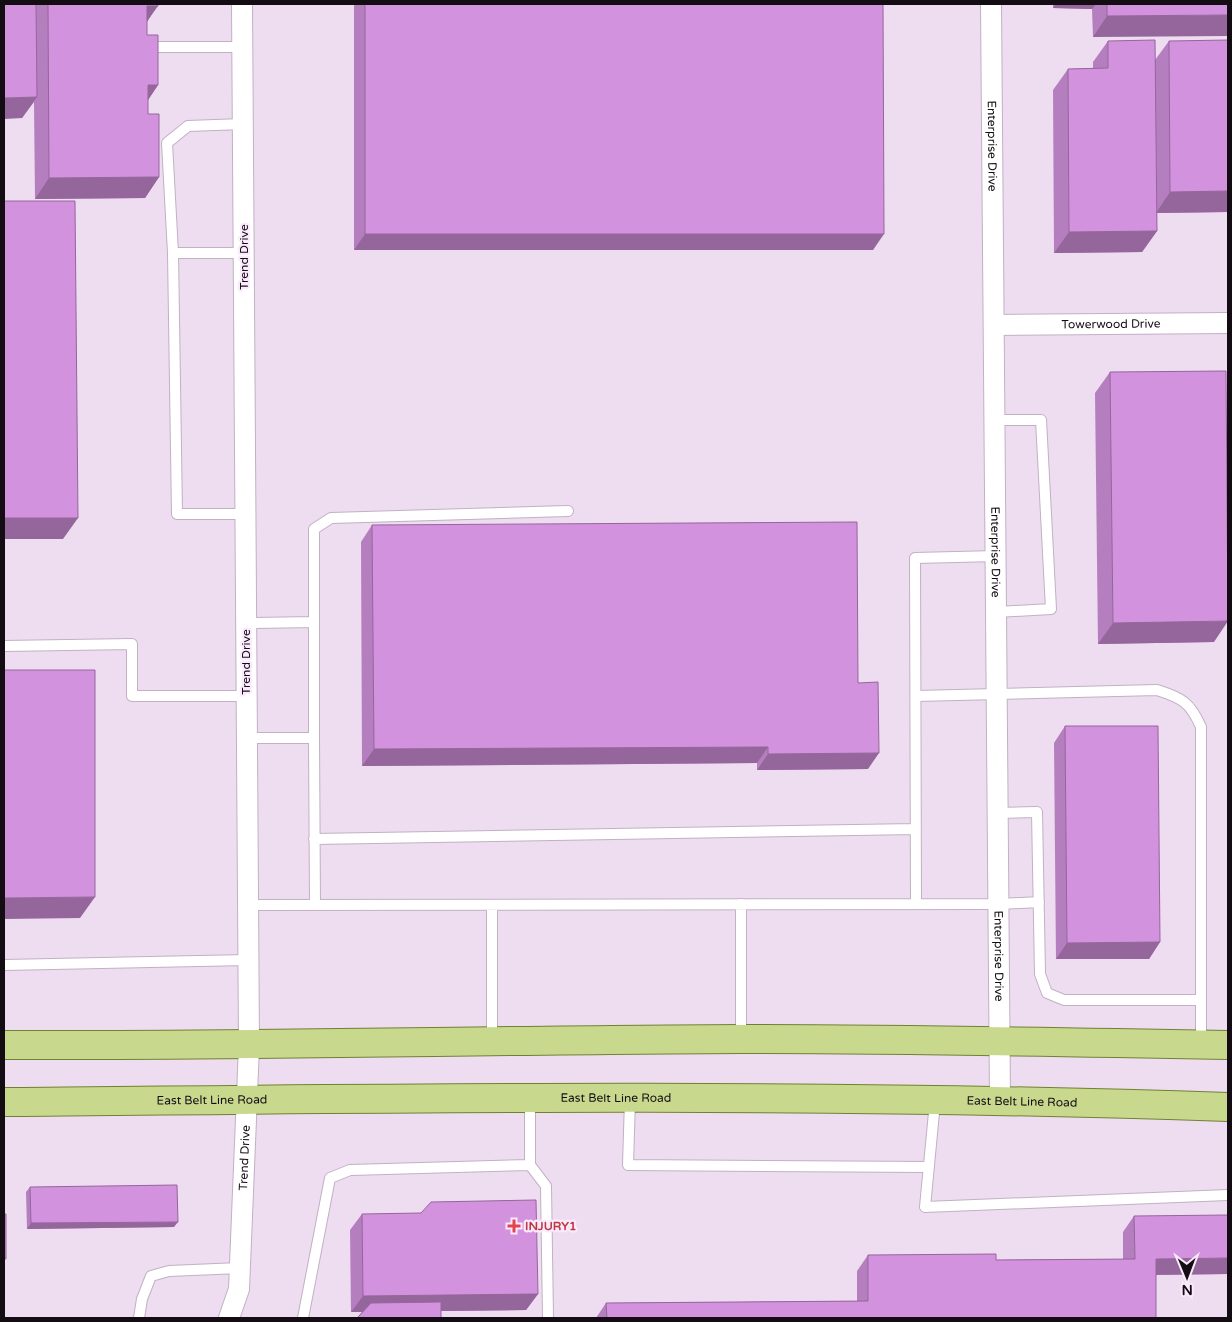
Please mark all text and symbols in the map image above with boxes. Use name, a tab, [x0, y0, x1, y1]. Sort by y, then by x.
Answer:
street label: Enterprise Drive	[985, 100, 1000, 192]
street label: Trend Drive	[237, 224, 251, 290]
street label: Towerwood Drive	[1061, 317, 1161, 331]
street label: Enterprise Drive	[988, 506, 1003, 598]
street label: Trend Drive	[239, 629, 253, 695]
street label: Enterprise Drive	[991, 910, 1006, 1002]
street label: East Belt Line Road	[561, 1091, 671, 1105]
street label: East Belt Line Road	[156, 1092, 267, 1107]
street label: East Belt Line Road	[966, 1093, 1078, 1110]
street label: Trend Drive	[236, 1125, 253, 1191]
marker: INJURY1	[507, 1219, 521, 1233]
place label: INJURY1	[525, 1219, 577, 1233]
north arrow	[1162, 1252, 1212, 1302]
text: N	[1181, 1281, 1193, 1298]

